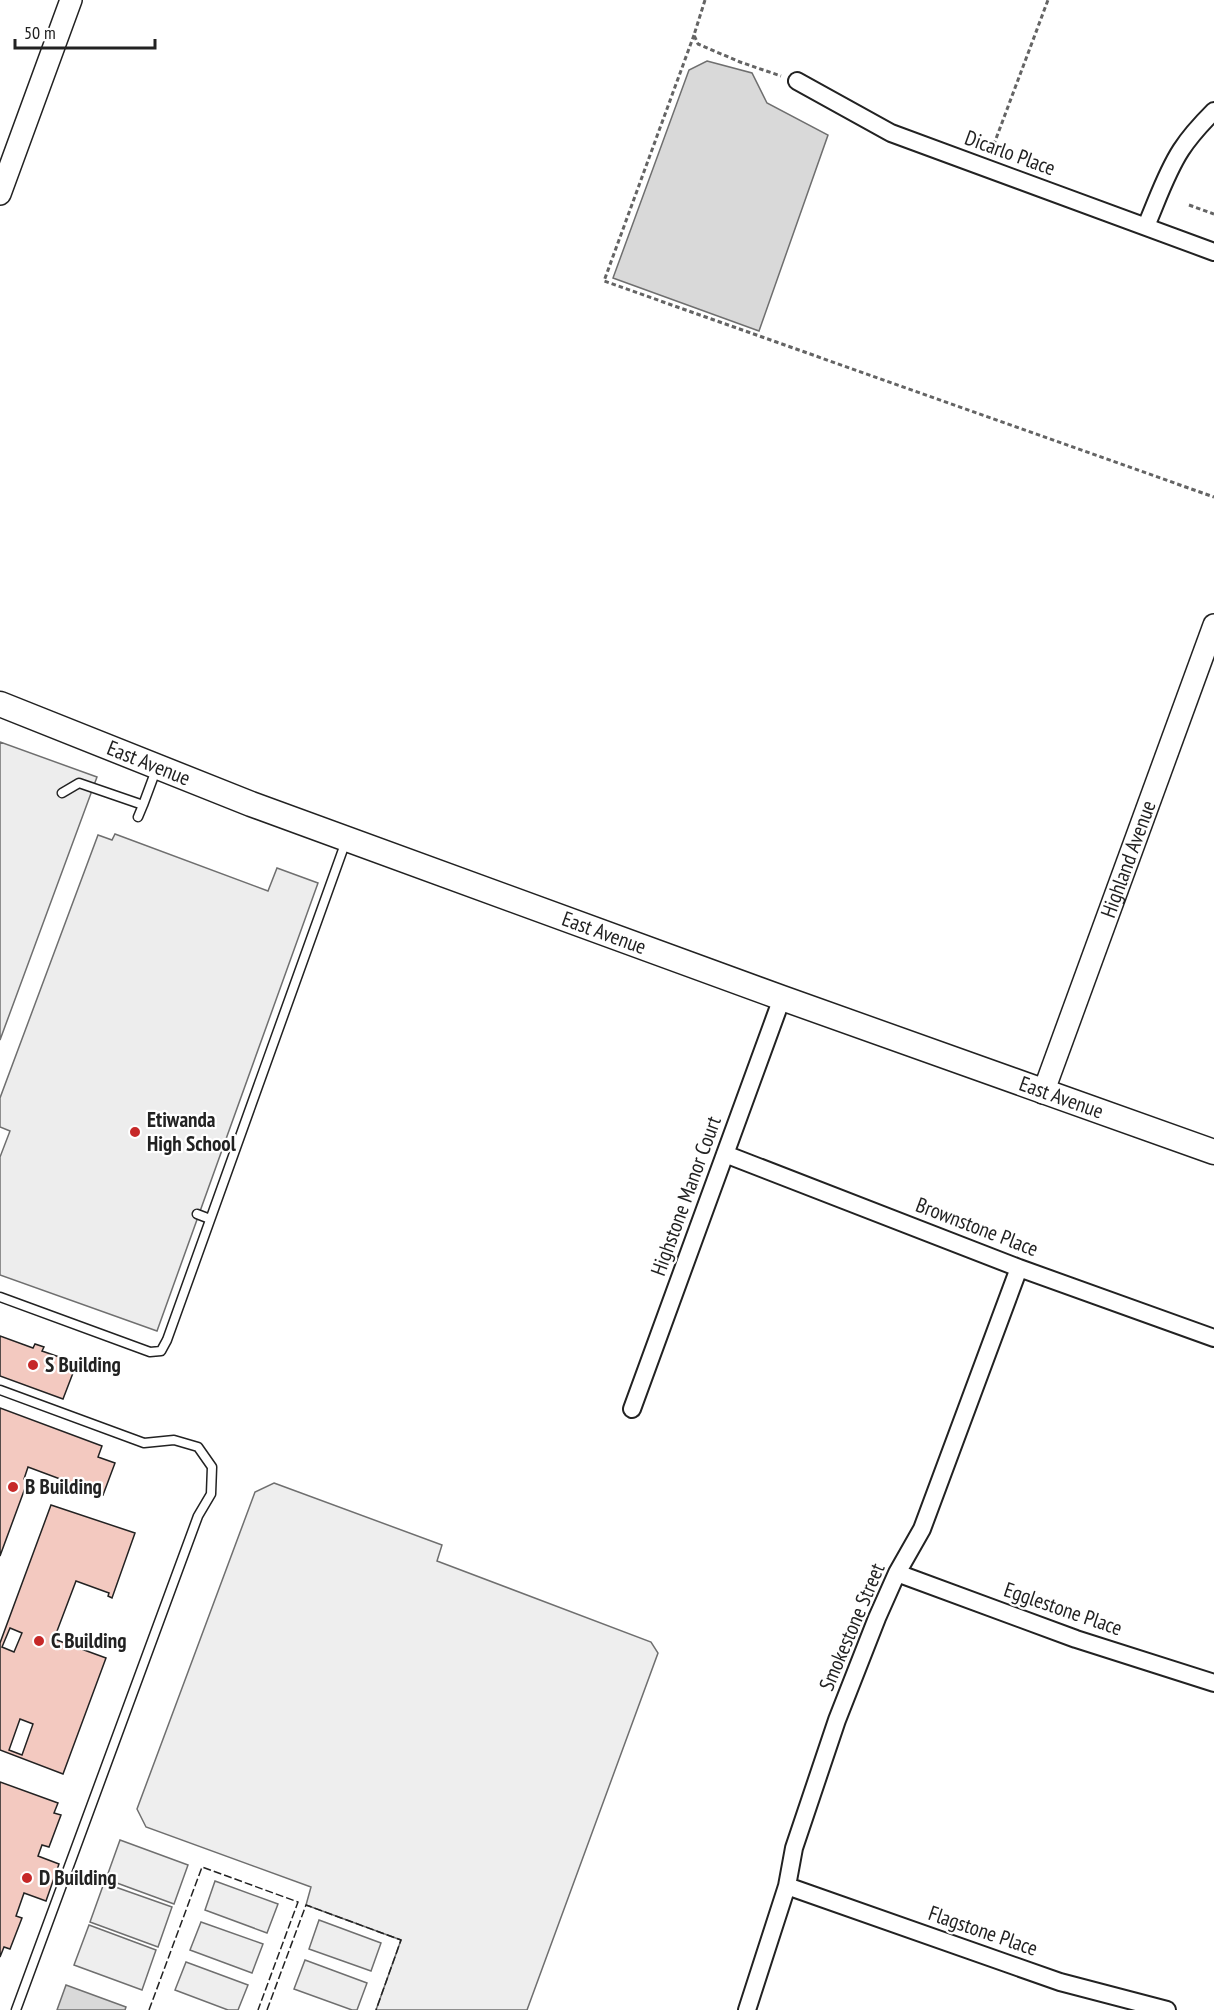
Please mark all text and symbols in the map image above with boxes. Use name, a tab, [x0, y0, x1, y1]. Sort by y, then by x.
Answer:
scale bar	[15, 12, 154, 50]
text: 50 m	[24, 21, 56, 44]
street label: Dicarlo Place	[961, 124, 1059, 181]
street label: East Avenue	[103, 734, 194, 791]
street label: Highland Avenue	[1094, 797, 1162, 921]
street label: East Avenue	[558, 905, 650, 960]
street label: East Avenue	[1016, 1070, 1107, 1124]
place label: Etiwanda High School	[147, 1106, 237, 1157]
street label: Highstone Manor Court	[644, 1112, 727, 1279]
marker: Etiwanda High School	[128, 1125, 142, 1139]
street label: Brownstone Place	[912, 1191, 1042, 1262]
place label: S Building	[45, 1351, 121, 1378]
marker: S Building	[26, 1358, 40, 1372]
place label: B Building	[25, 1473, 102, 1500]
marker: B Building	[6, 1480, 20, 1494]
street label: Smokestone Street	[813, 1559, 891, 1695]
street label: Egglestone Place	[1000, 1576, 1126, 1641]
place label: C Building	[51, 1627, 127, 1654]
marker: C Building	[32, 1634, 46, 1648]
place label: D Building	[39, 1864, 117, 1891]
marker: D Building	[20, 1871, 34, 1885]
street label: Flagstone Place	[925, 1899, 1041, 1962]

